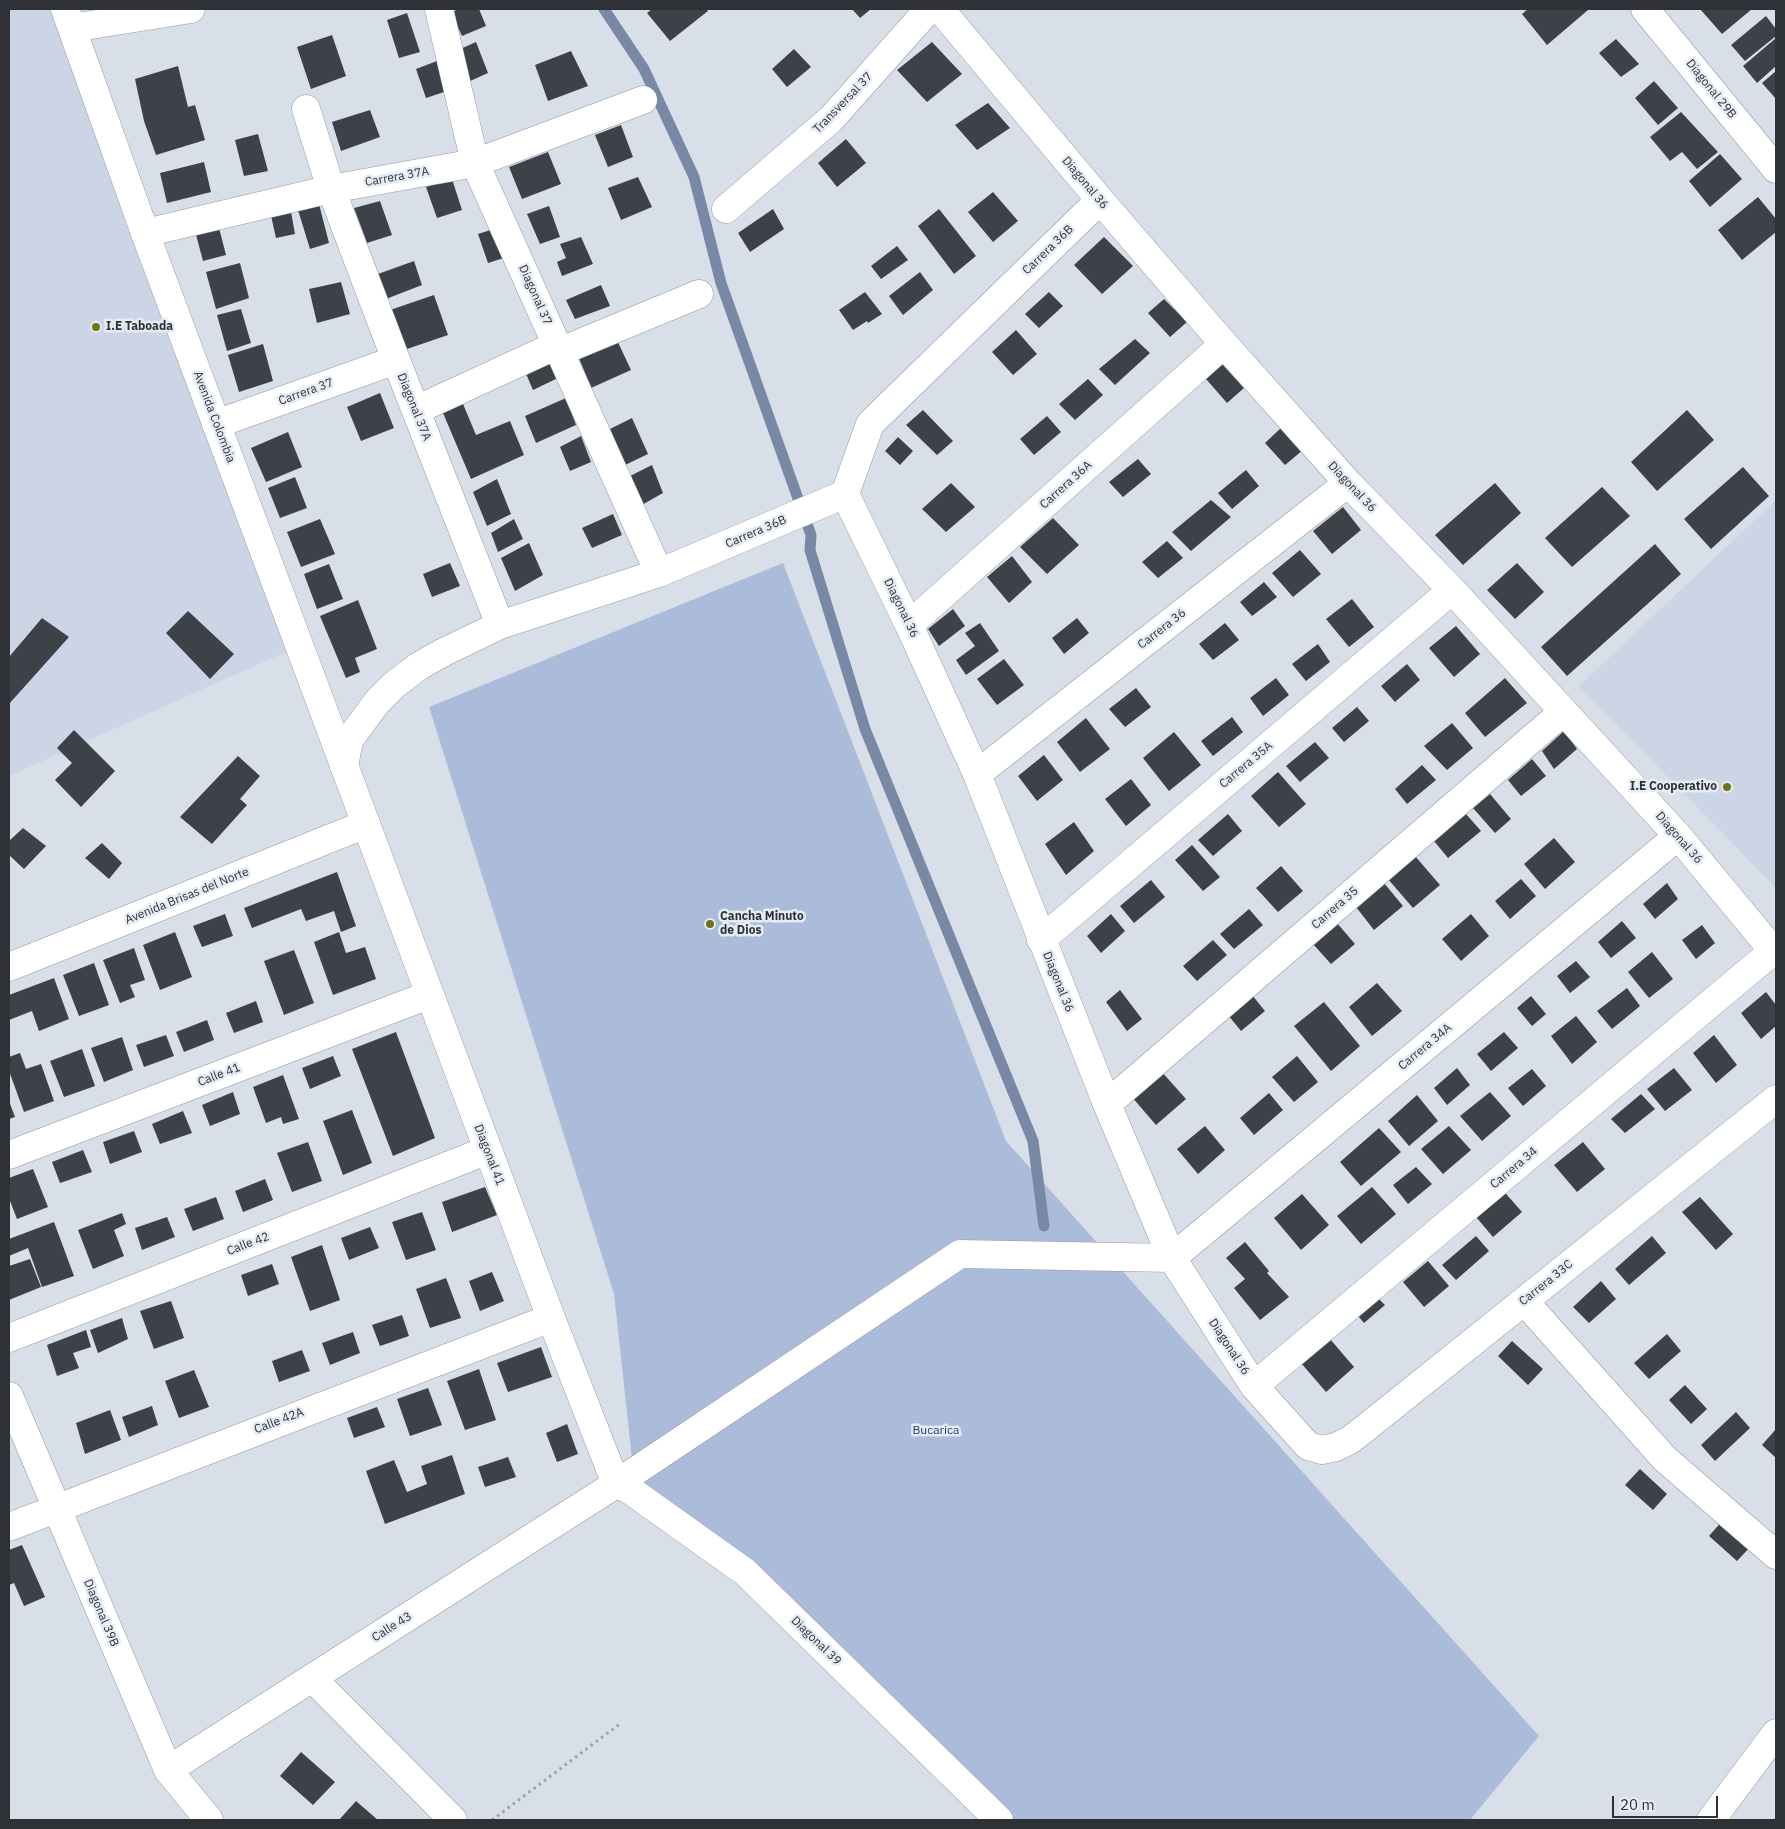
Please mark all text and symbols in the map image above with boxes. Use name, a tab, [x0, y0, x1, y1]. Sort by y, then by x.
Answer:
street label: Diagonal 29B	[1683, 56, 1739, 122]
street label: Transversal 37	[810, 70, 876, 136]
street label: Diagonal 36	[1059, 154, 1111, 212]
street label: Carrera 37A	[364, 164, 430, 190]
street label: Carrera 36B	[1020, 222, 1076, 278]
street label: Diagonal 37	[515, 263, 555, 327]
place label: I.E Taboada	[106, 320, 173, 334]
marker: I.E Taboada	[90, 321, 102, 333]
street label: Avenida Colombia	[190, 369, 238, 465]
street label: Diagonal 37A	[394, 371, 434, 443]
street label: Carrera 37	[277, 375, 335, 409]
street label: Carrera 36A	[1037, 458, 1095, 512]
street label: Diagonal 36	[1325, 459, 1379, 515]
street label: Carrera 36B	[723, 513, 789, 551]
street label: Diagonal 36	[880, 576, 922, 640]
street label: Carrera 36	[1135, 606, 1189, 652]
street label: Carrera 35A	[1217, 739, 1275, 791]
place label: I.E Cooperativo	[1630, 780, 1717, 794]
marker: I.E Cooperativo	[1721, 781, 1733, 793]
street label: Diagonal 36	[1653, 809, 1705, 867]
street label: Avenida Brisas del Norte	[123, 865, 251, 927]
street label: Carrera 35	[1309, 884, 1361, 932]
place label: Cancha Minuto de Dios	[720, 910, 804, 938]
marker: Cancha Minuto de Dios	[704, 918, 716, 930]
street label: Diagonal 36	[1039, 950, 1077, 1014]
street label: Carrera 34A	[1396, 1021, 1454, 1073]
street label: Calle 41	[196, 1060, 242, 1090]
street label: Diagonal 41	[471, 1122, 507, 1188]
street label: Carrera 34	[1487, 1144, 1541, 1192]
street label: Calle 42	[225, 1229, 271, 1259]
street label: Carrera 33C	[1516, 1257, 1576, 1309]
street label: Diagonal 36	[1205, 1316, 1253, 1378]
street label: Calle 42A	[252, 1405, 306, 1437]
park label: Bucarica	[913, 1424, 959, 1438]
street label: Diagonal 39B	[80, 1577, 122, 1649]
street label: Calle 43	[369, 1609, 415, 1645]
street label: Diagonal 39	[788, 1614, 844, 1668]
scale bar	[1615, 1786, 1721, 1818]
text: 20 m	[1620, 1795, 1655, 1814]

